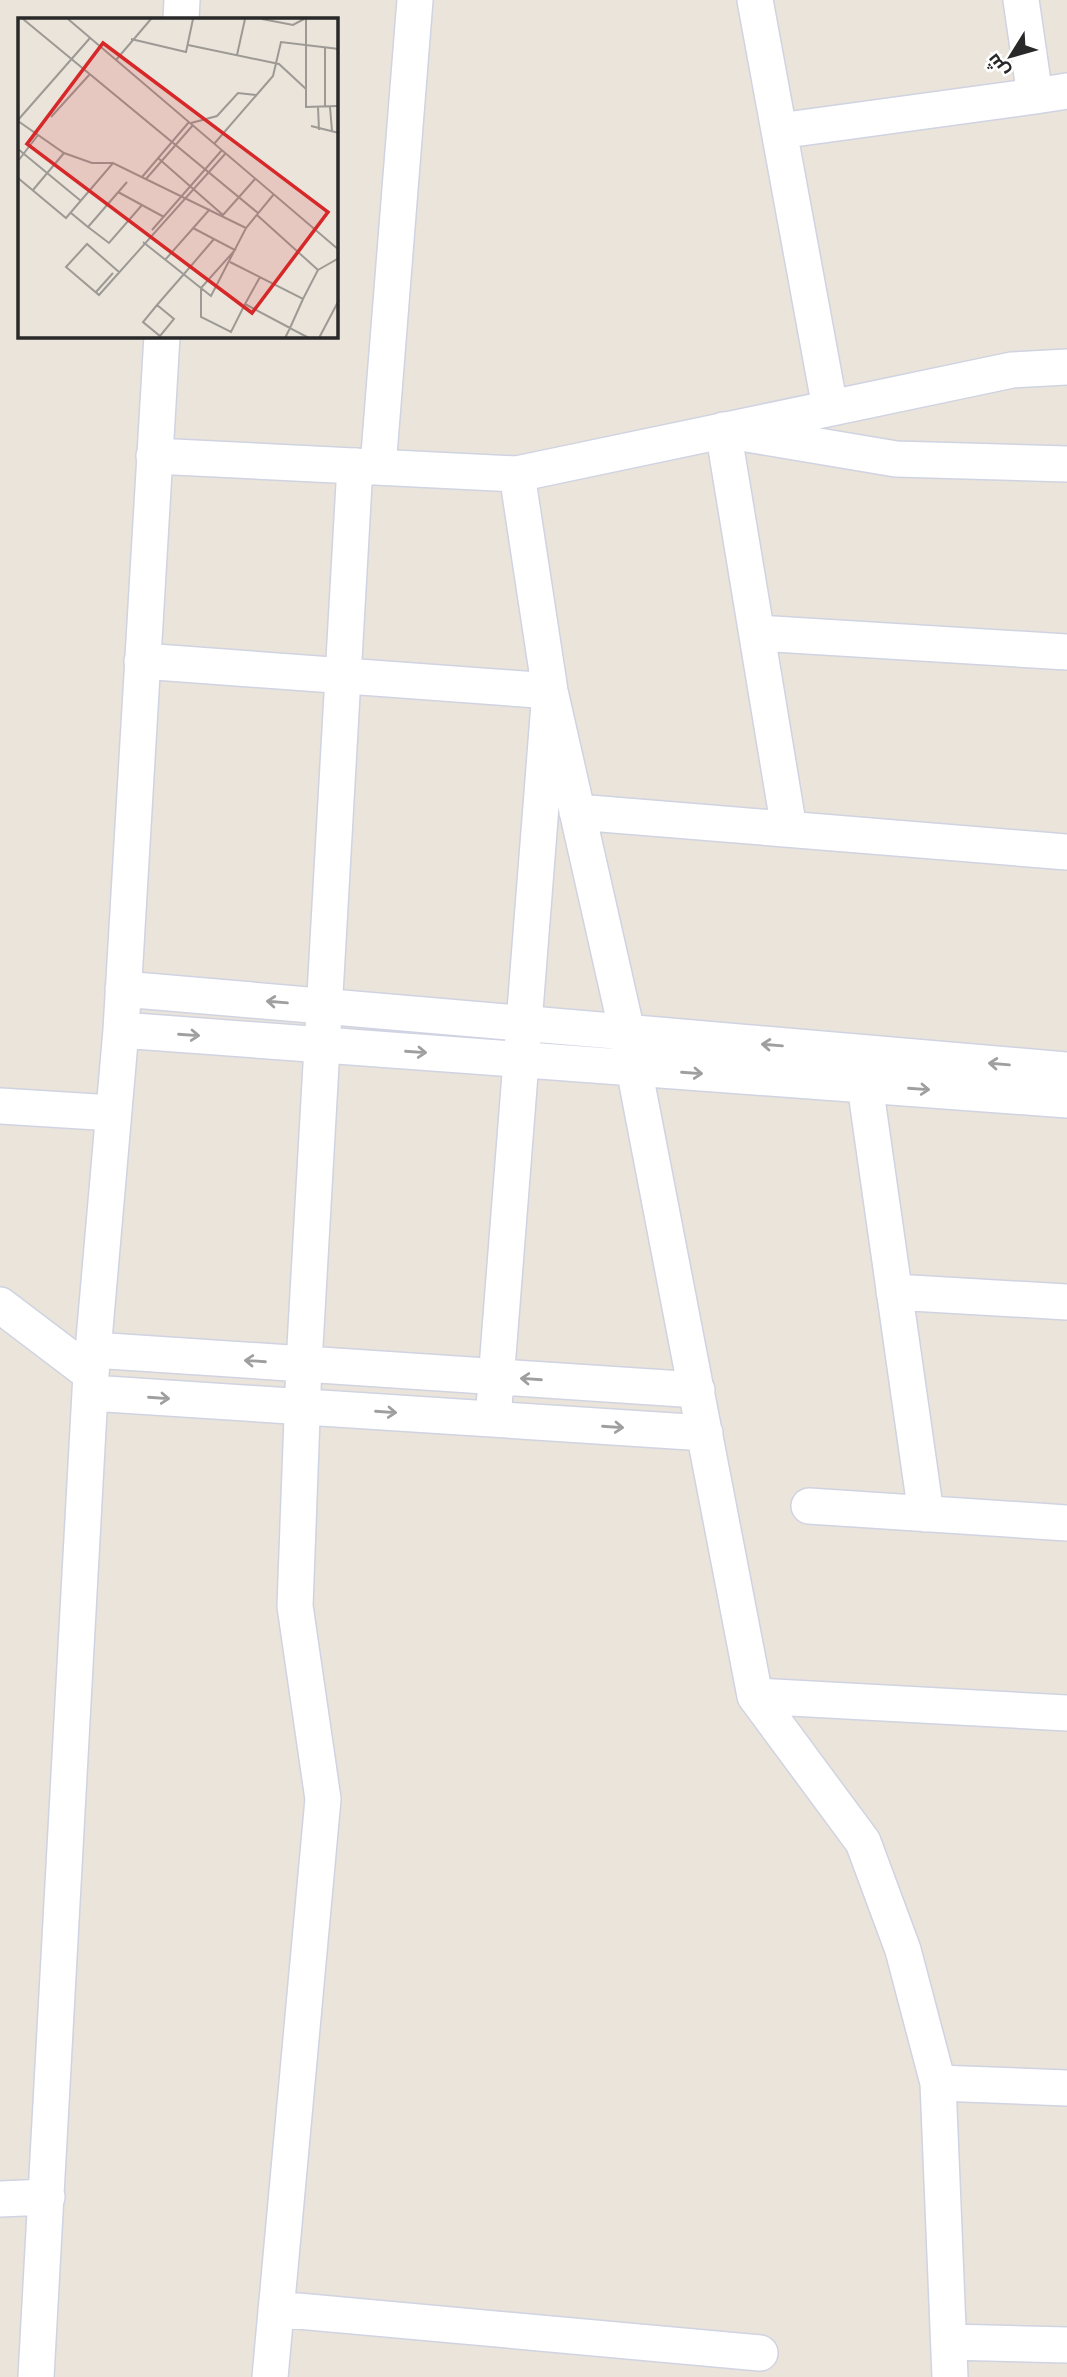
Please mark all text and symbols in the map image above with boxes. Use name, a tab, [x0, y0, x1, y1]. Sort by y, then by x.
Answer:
inset map	[18, 18, 338, 338]
north arrow	[976, 21, 1046, 91]
text: ش	[981, 49, 1014, 83]
one-way arrow	[266, 995, 289, 1008]
one-way arrow	[178, 1029, 200, 1042]
one-way arrow	[762, 1038, 784, 1051]
one-way arrow	[404, 1046, 427, 1059]
one-way arrow	[988, 1058, 1011, 1071]
one-way arrow	[680, 1066, 703, 1079]
one-way arrow	[907, 1083, 930, 1096]
one-way arrow	[244, 1354, 267, 1367]
one-way arrow	[520, 1372, 542, 1385]
one-way arrow	[147, 1392, 170, 1405]
one-way arrow	[374, 1406, 397, 1419]
one-way arrow	[601, 1421, 624, 1434]

